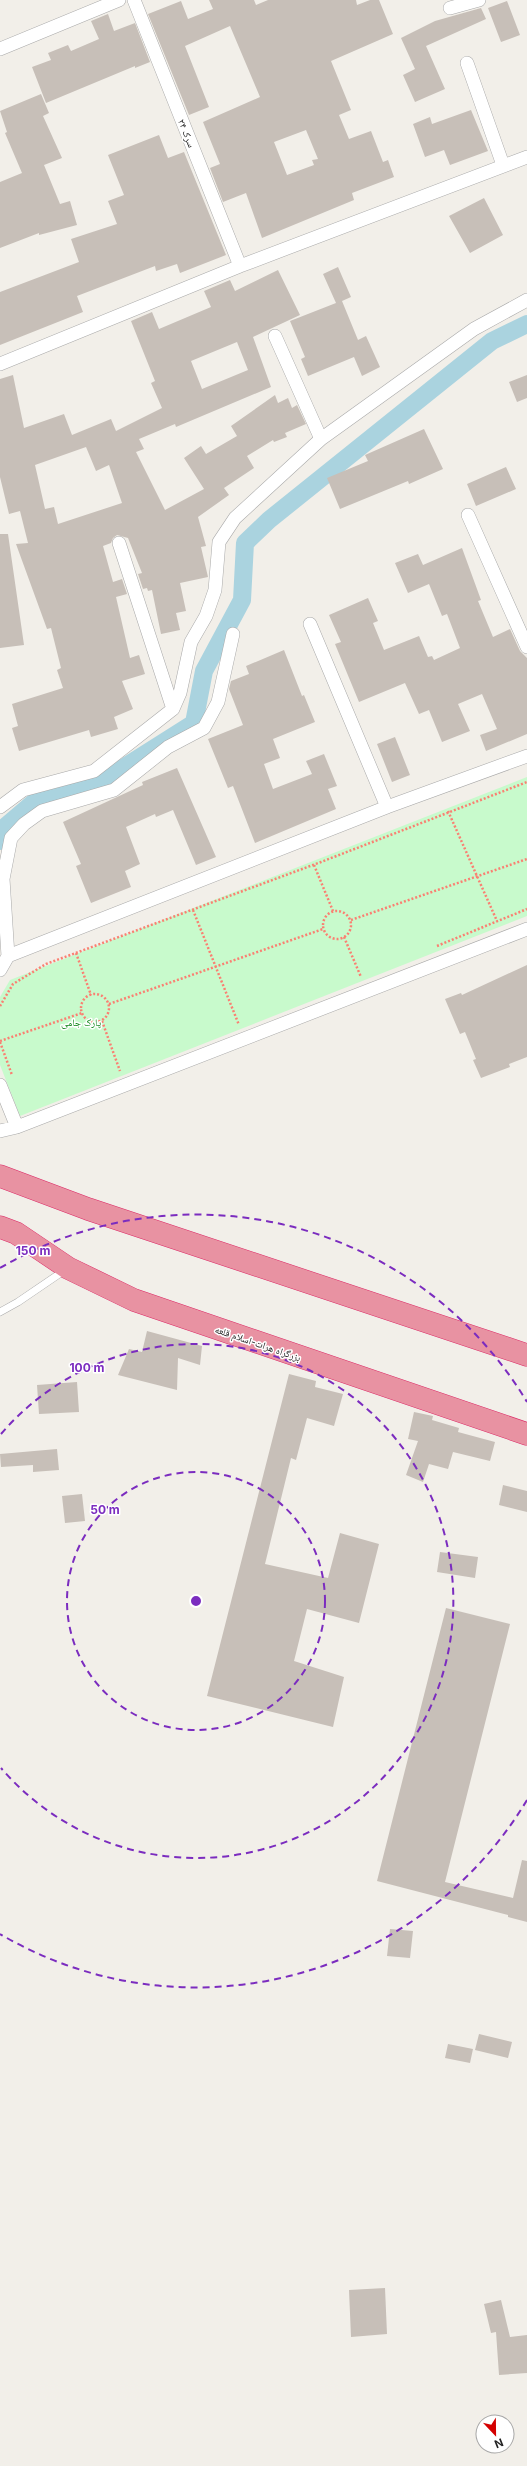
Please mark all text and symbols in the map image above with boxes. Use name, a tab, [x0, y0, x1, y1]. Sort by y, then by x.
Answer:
street label: سرک ۲۴	[176, 117, 198, 149]
park label: پارک جامی	[61, 1016, 101, 1029]
text: 150 m	[16, 1243, 50, 1258]
street label: بزرگراه هرات-اسلام قلعه	[213, 1323, 303, 1365]
text: 100 m	[69, 1360, 105, 1375]
text: 50 m	[90, 1502, 120, 1517]
centre of rings	[189, 1594, 203, 1608]
north arrow	[475, 2414, 515, 2454]
text: N	[492, 2435, 505, 2451]

